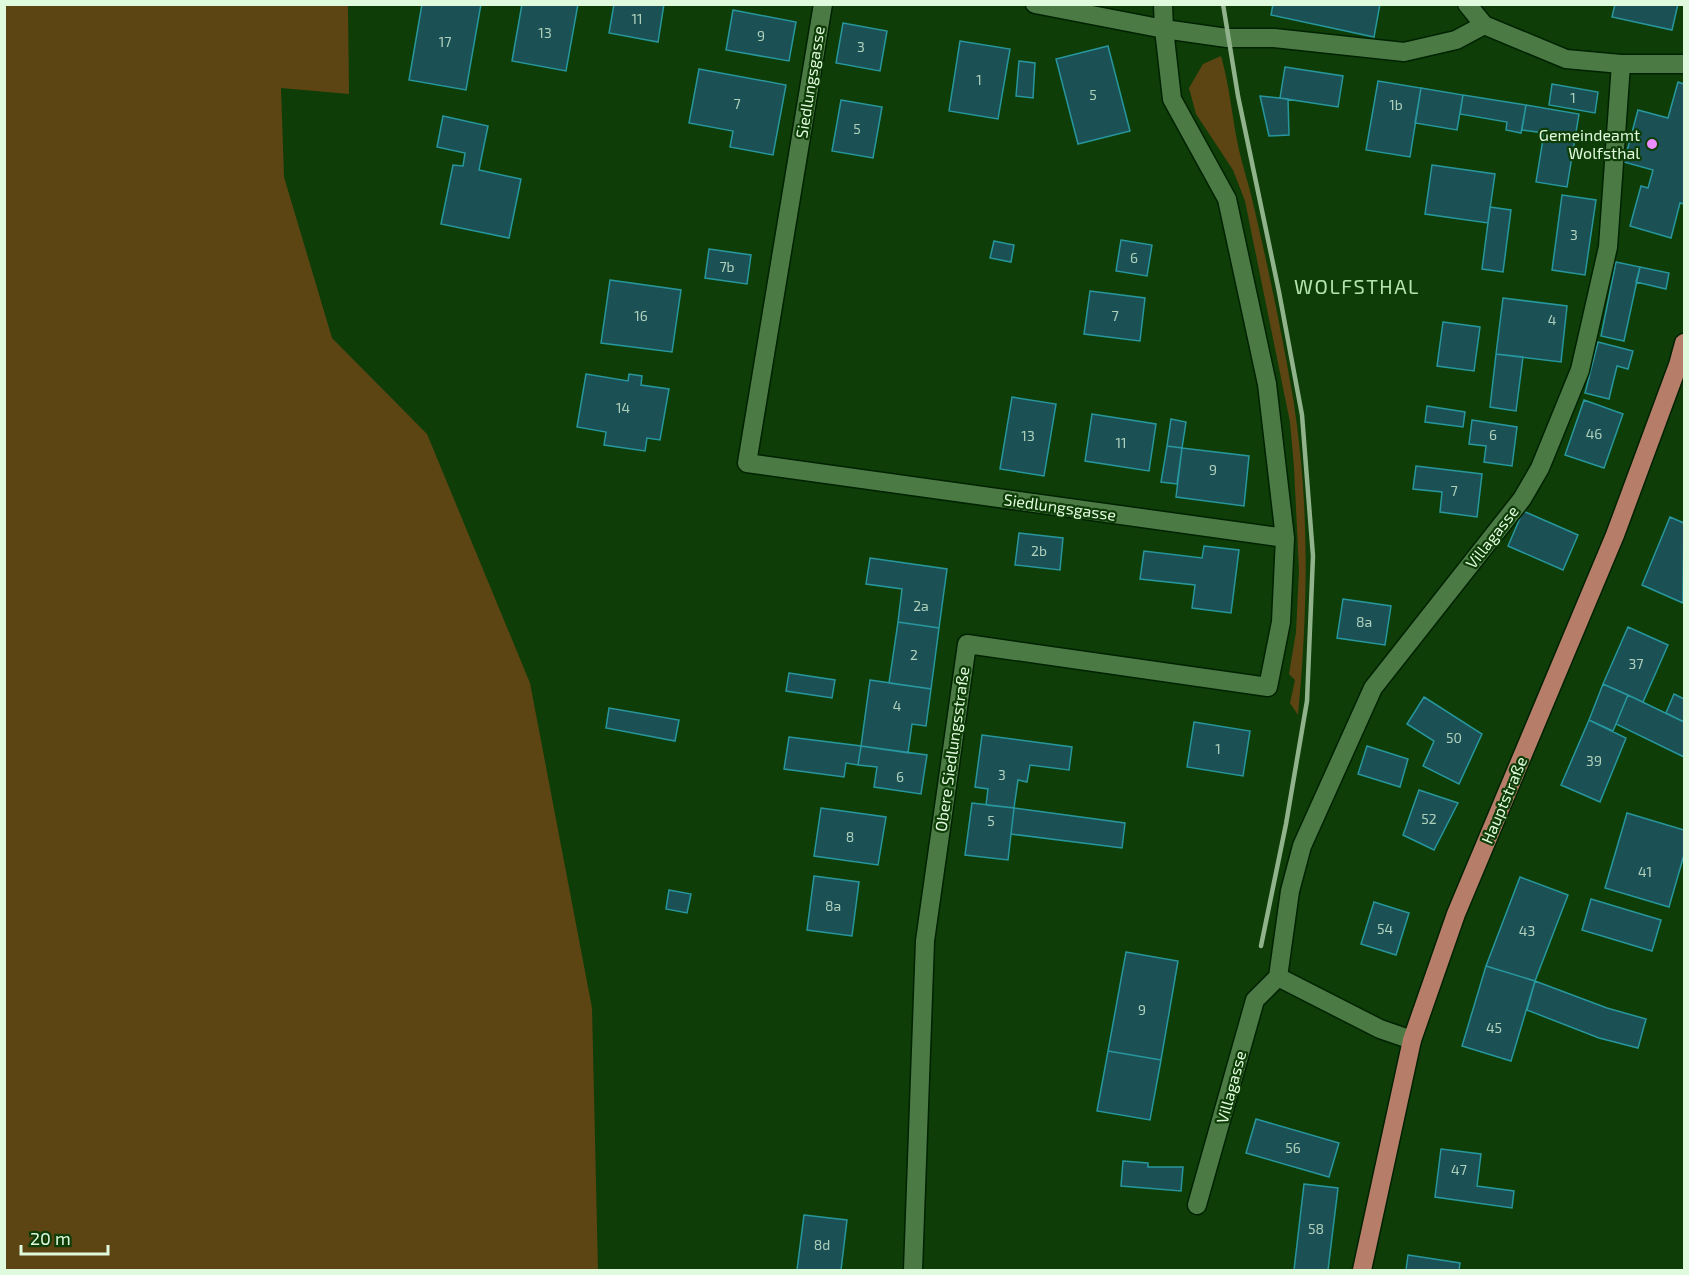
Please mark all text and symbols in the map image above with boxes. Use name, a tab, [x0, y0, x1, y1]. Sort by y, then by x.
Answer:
house number: 11	[631, 10, 643, 27]
house number: 13	[538, 24, 552, 41]
street label: Siedlungsgasse	[791, 24, 828, 139]
house number: 9	[757, 27, 765, 44]
house number: 17	[439, 33, 451, 50]
house number: 3	[857, 38, 865, 55]
house number: 1	[976, 71, 982, 88]
house number: 5	[1089, 86, 1097, 103]
house number: 1	[1570, 89, 1576, 106]
house number: 7	[733, 95, 741, 112]
house number: 1b	[1389, 96, 1403, 113]
house number: 5	[853, 120, 861, 137]
place label: Gemeindeamt Wolfsthal	[1539, 125, 1640, 162]
marker: Gemeindeamt Wolfsthal	[1645, 137, 1659, 151]
house number: 3	[1570, 226, 1578, 243]
house number: 6	[1130, 249, 1138, 266]
house number: 7b	[719, 258, 735, 275]
district label: WOLFSTHAL	[1294, 274, 1420, 298]
house number: 16	[634, 307, 648, 324]
house number: 7	[1111, 307, 1119, 324]
house number: 4	[1548, 311, 1556, 328]
house number: 14	[616, 399, 630, 416]
house number: 46	[1586, 425, 1602, 442]
house number: 6	[1489, 426, 1497, 443]
house number: 13	[1021, 427, 1035, 444]
house number: 11	[1115, 434, 1127, 451]
house number: 9	[1209, 461, 1217, 478]
house number: 7	[1450, 482, 1458, 499]
street label: Siedlungsgasse	[1003, 489, 1118, 524]
street label: Villagasse	[1461, 501, 1522, 572]
house number: 2b	[1031, 542, 1047, 559]
house number: 2a	[913, 597, 929, 614]
house number: 8a	[1356, 613, 1372, 630]
house number: 2	[910, 646, 918, 663]
house number: 37	[1629, 655, 1643, 672]
street label: Obere Siedlungsstraße	[931, 665, 972, 833]
house number: 4	[893, 697, 901, 714]
house number: 50	[1446, 729, 1462, 746]
house number: 1	[1215, 740, 1221, 757]
house number: 39	[1586, 752, 1602, 769]
street label: Hauptstraße	[1477, 753, 1530, 846]
house number: 3	[998, 766, 1006, 783]
house number: 6	[896, 768, 904, 785]
house number: 52	[1421, 810, 1437, 827]
house number: 5	[987, 812, 995, 829]
house number: 8	[846, 828, 854, 845]
house number: 41	[1638, 863, 1652, 880]
house number: 8a	[825, 897, 841, 914]
house number: 54	[1377, 920, 1393, 937]
house number: 43	[1519, 922, 1535, 939]
house number: 9	[1138, 1001, 1146, 1018]
house number: 45	[1486, 1019, 1502, 1036]
street label: Villagasse	[1212, 1048, 1249, 1125]
house number: 56	[1285, 1139, 1301, 1156]
house number: 47	[1451, 1161, 1467, 1178]
scale bar	[21, 1218, 108, 1256]
house number: 58	[1308, 1220, 1324, 1237]
text: 20 m	[30, 1227, 71, 1249]
house number: 8d	[814, 1236, 830, 1253]

